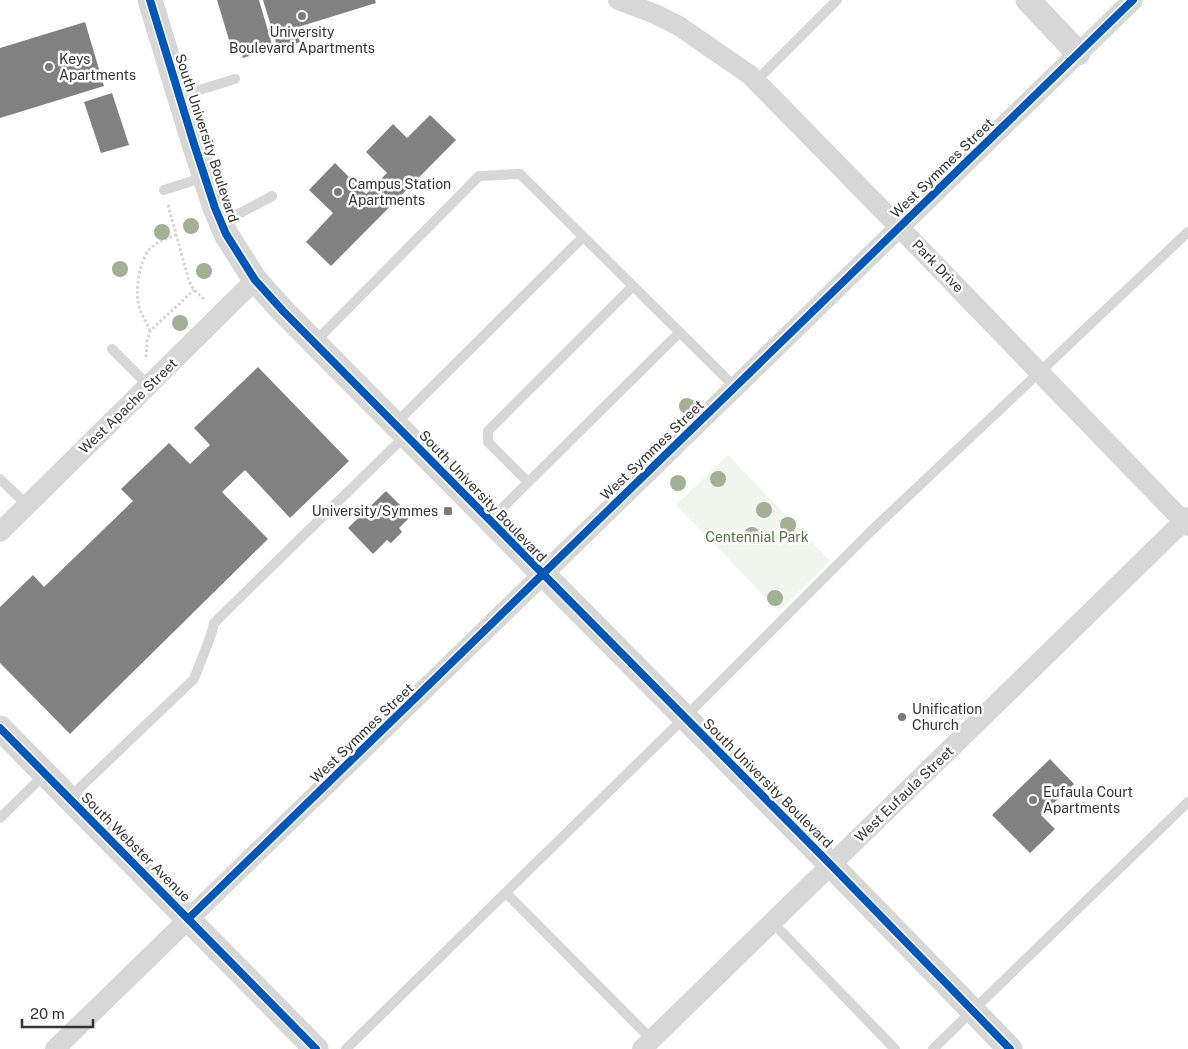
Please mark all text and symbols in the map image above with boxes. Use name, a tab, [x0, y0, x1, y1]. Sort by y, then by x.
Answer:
marker: University Boulevard Apartments	[296, 10, 308, 22]
place label: University Boulevard Apartments	[229, 24, 375, 56]
place label: Keys Apartments	[59, 51, 136, 83]
street label: South University Boulevard	[172, 52, 242, 224]
marker: Keys Apartments	[43, 61, 55, 73]
street label: West Symmes Street	[887, 115, 997, 221]
place label: Campus Station Apartments	[348, 176, 451, 208]
marker: Campus Station Apartments	[332, 186, 344, 198]
street label: Park Drive	[909, 236, 967, 296]
street label: West Apache Street	[76, 355, 180, 457]
street label: West Symmes Street	[597, 397, 707, 503]
street label: South University Boulevard	[416, 427, 550, 565]
place label: University/Symmes	[312, 503, 438, 519]
marker: University/Symmes	[442, 505, 454, 517]
park label: Centennial Park	[705, 529, 809, 545]
street label: West Symmes Street	[307, 680, 417, 786]
place label: Unification Church	[912, 701, 982, 733]
marker: Unification Church	[896, 711, 908, 723]
street label: South University Boulevard	[700, 715, 836, 851]
street label: West Eufaula Street	[851, 743, 957, 845]
place label: Eufaula Court Apartments	[1043, 784, 1133, 816]
street label: South Webster Avenue	[78, 789, 194, 905]
marker: Eufaula Court Apartments	[1027, 794, 1039, 806]
scale bar	[22, 996, 94, 1028]
text: 20 m	[30, 1005, 65, 1022]

